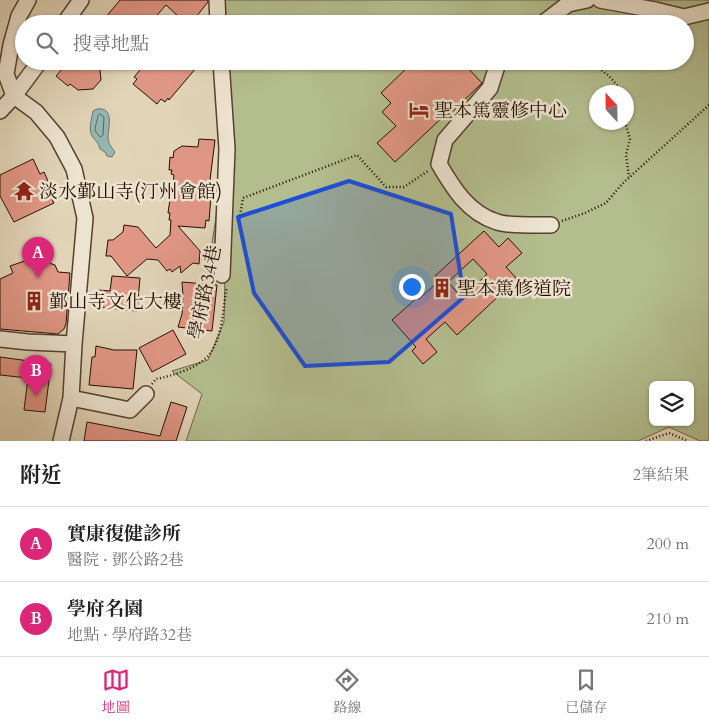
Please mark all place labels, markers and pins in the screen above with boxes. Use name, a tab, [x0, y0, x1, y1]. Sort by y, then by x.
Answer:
place label: 聖本篤靈修中心	[434, 98, 567, 124]
hotel icon: 聖本篤靈修中心	[408, 99, 430, 121]
place label: 淡水鄞山寺(汀州會館)	[39, 179, 222, 205]
temple icon: 淡水鄞山寺(汀州會館)	[13, 180, 35, 202]
pin: A	[22, 237, 54, 278]
place label: 聖本篤修道院	[457, 276, 571, 302]
building icon: 聖本篤修道院	[431, 277, 453, 299]
place label: 鄞山寺文化大樓	[49, 289, 182, 315]
building icon: 鄞山寺文化大樓	[23, 290, 45, 312]
pin: B	[20, 355, 52, 396]

